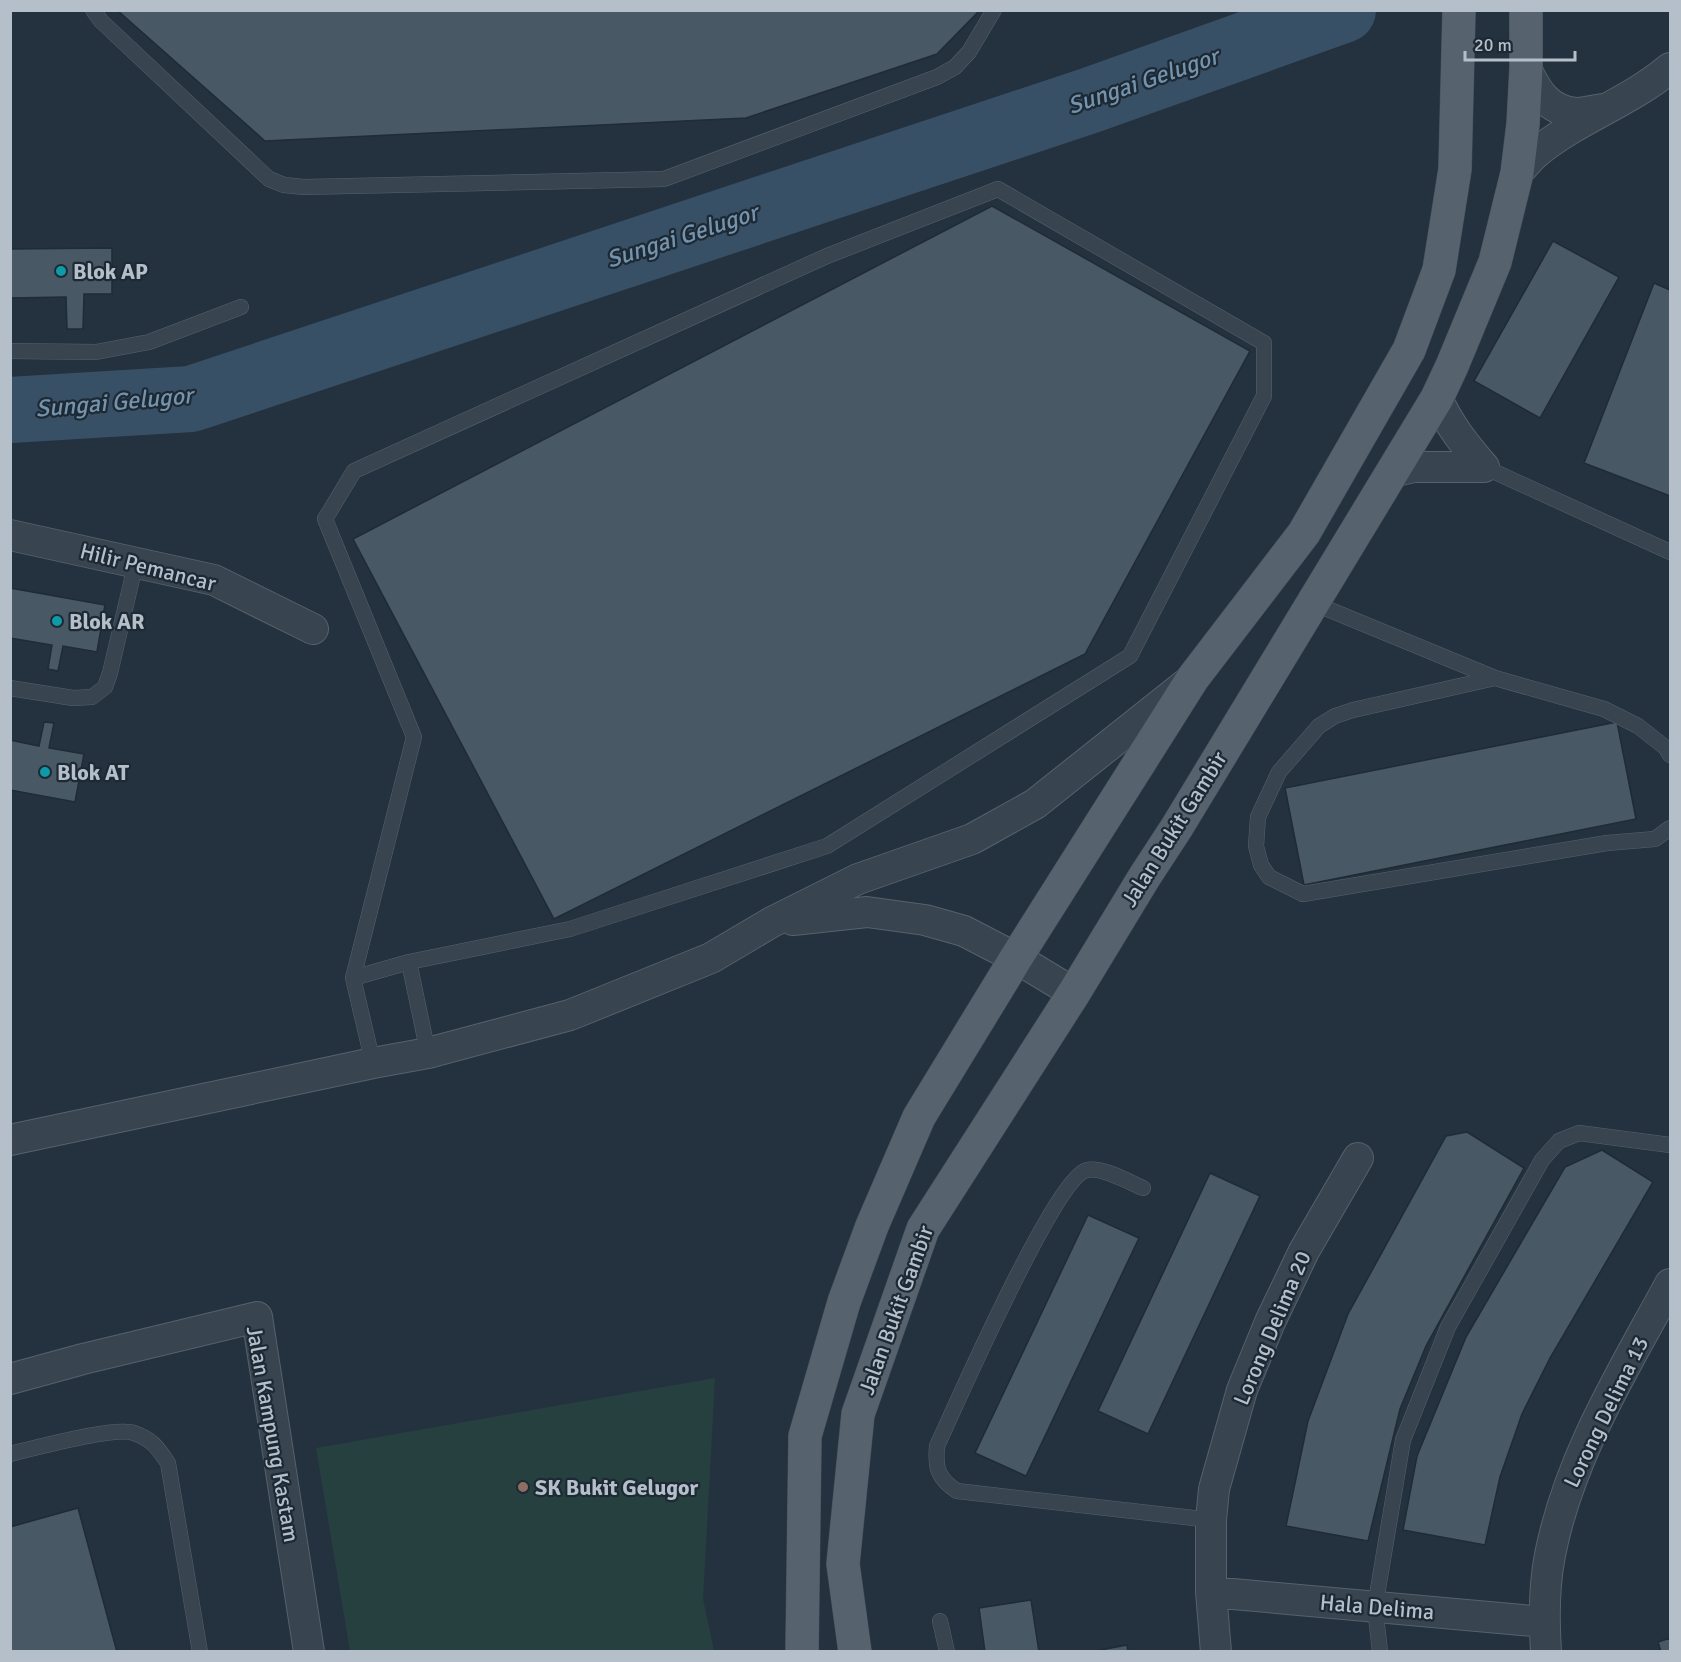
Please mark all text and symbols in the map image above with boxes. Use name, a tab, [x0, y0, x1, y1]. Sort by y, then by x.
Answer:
scale bar	[1465, 24, 1574, 62]
text: 20 m	[1474, 34, 1512, 56]
water label: Sungai Gelugor	[1064, 40, 1225, 121]
water label: Sungai Gelugor	[602, 196, 765, 275]
place label: Blok AP	[73, 258, 148, 285]
marker: Blok AP	[54, 264, 68, 278]
water label: Sungai Gelugor	[34, 380, 197, 424]
street label: Hilir Pemancar	[77, 537, 219, 597]
place label: Blok AR	[69, 608, 145, 635]
marker: Blok AR	[50, 614, 64, 628]
street label: Jalan Bukit Gambir	[1115, 746, 1233, 912]
place label: Blok AT	[57, 759, 130, 786]
marker: Blok AT	[38, 765, 52, 779]
street label: Jalan Bukit Gambir	[853, 1222, 939, 1398]
street label: Lorong Delima 20	[1227, 1247, 1317, 1409]
street label: Jalan Kampung Kastam	[241, 1324, 305, 1544]
street label: Lorong Delima 13	[1558, 1332, 1654, 1492]
place label: SK Bukit Gelugor	[535, 1474, 699, 1501]
marker: SK Bukit Gelugor	[516, 1480, 530, 1494]
street label: Hala Delima	[1319, 1589, 1435, 1625]

